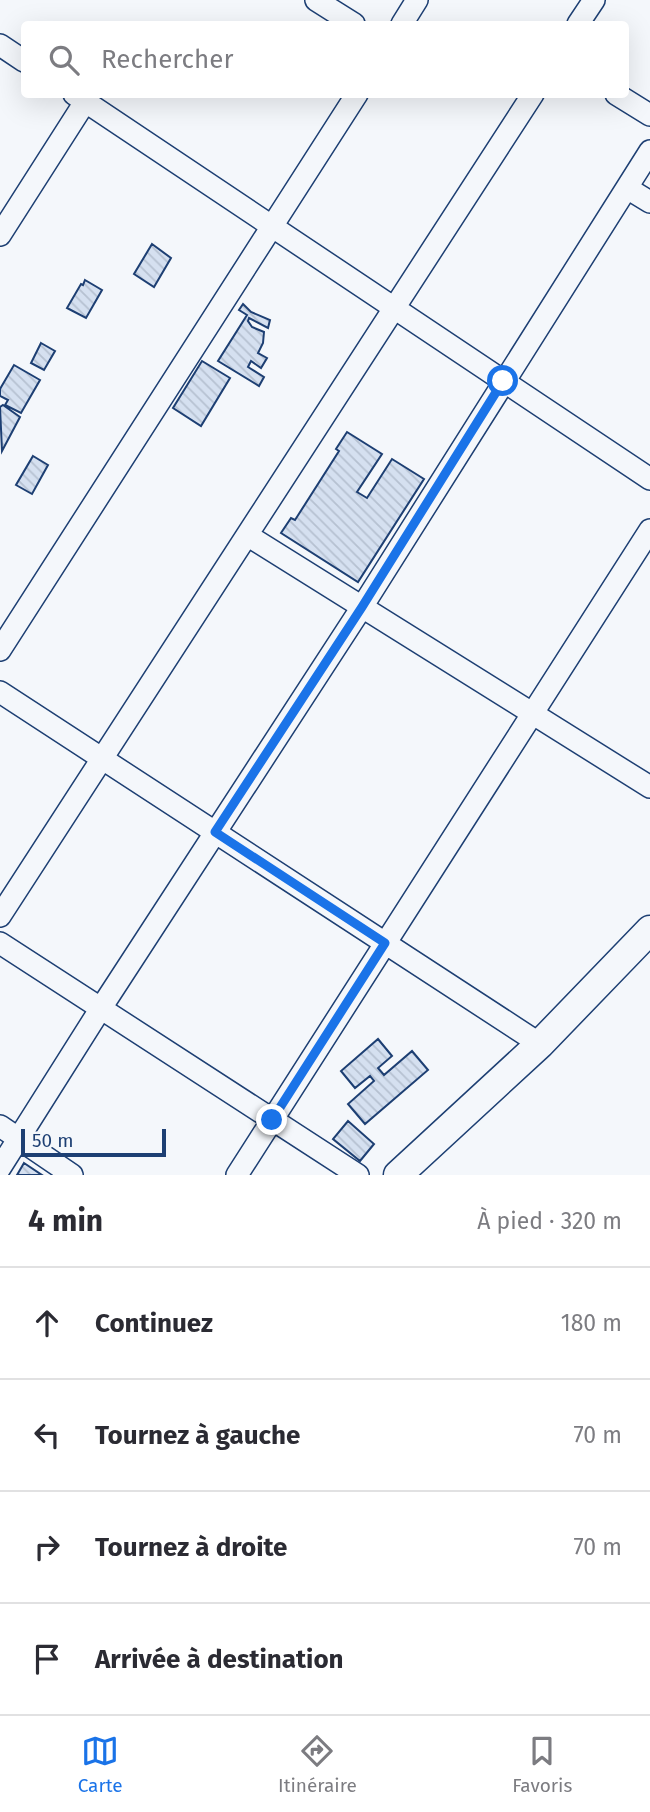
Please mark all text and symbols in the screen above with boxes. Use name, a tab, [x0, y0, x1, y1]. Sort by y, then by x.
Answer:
search box	[21, 21, 629, 98]
icon: search	[45, 41, 83, 79]
text: Rechercher	[101, 44, 233, 75]
route start	[487, 365, 518, 396]
route end	[256, 1104, 287, 1135]
scale bar	[21, 1126, 166, 1158]
text: 50 m	[32, 1129, 73, 1152]
text: 4 min	[28, 1203, 103, 1239]
text: À pied · 320 m	[477, 1207, 622, 1235]
icon: ahead	[28, 1304, 66, 1342]
text: Continuez	[95, 1308, 213, 1339]
text: 180 m	[561, 1309, 622, 1337]
icon: left	[28, 1416, 66, 1454]
text: Tournez à gauche	[95, 1420, 300, 1451]
text: 70 m	[573, 1421, 622, 1449]
icon: right	[28, 1528, 66, 1566]
text: Tournez à droite	[95, 1532, 287, 1563]
text: 70 m	[573, 1533, 622, 1561]
icon: arrive	[28, 1640, 66, 1678]
text: Arrivée à destination	[95, 1644, 344, 1675]
tab: Carte	[78, 1732, 123, 1797]
tab: Itinéraire	[278, 1732, 357, 1797]
tab: Favoris	[512, 1732, 572, 1797]

